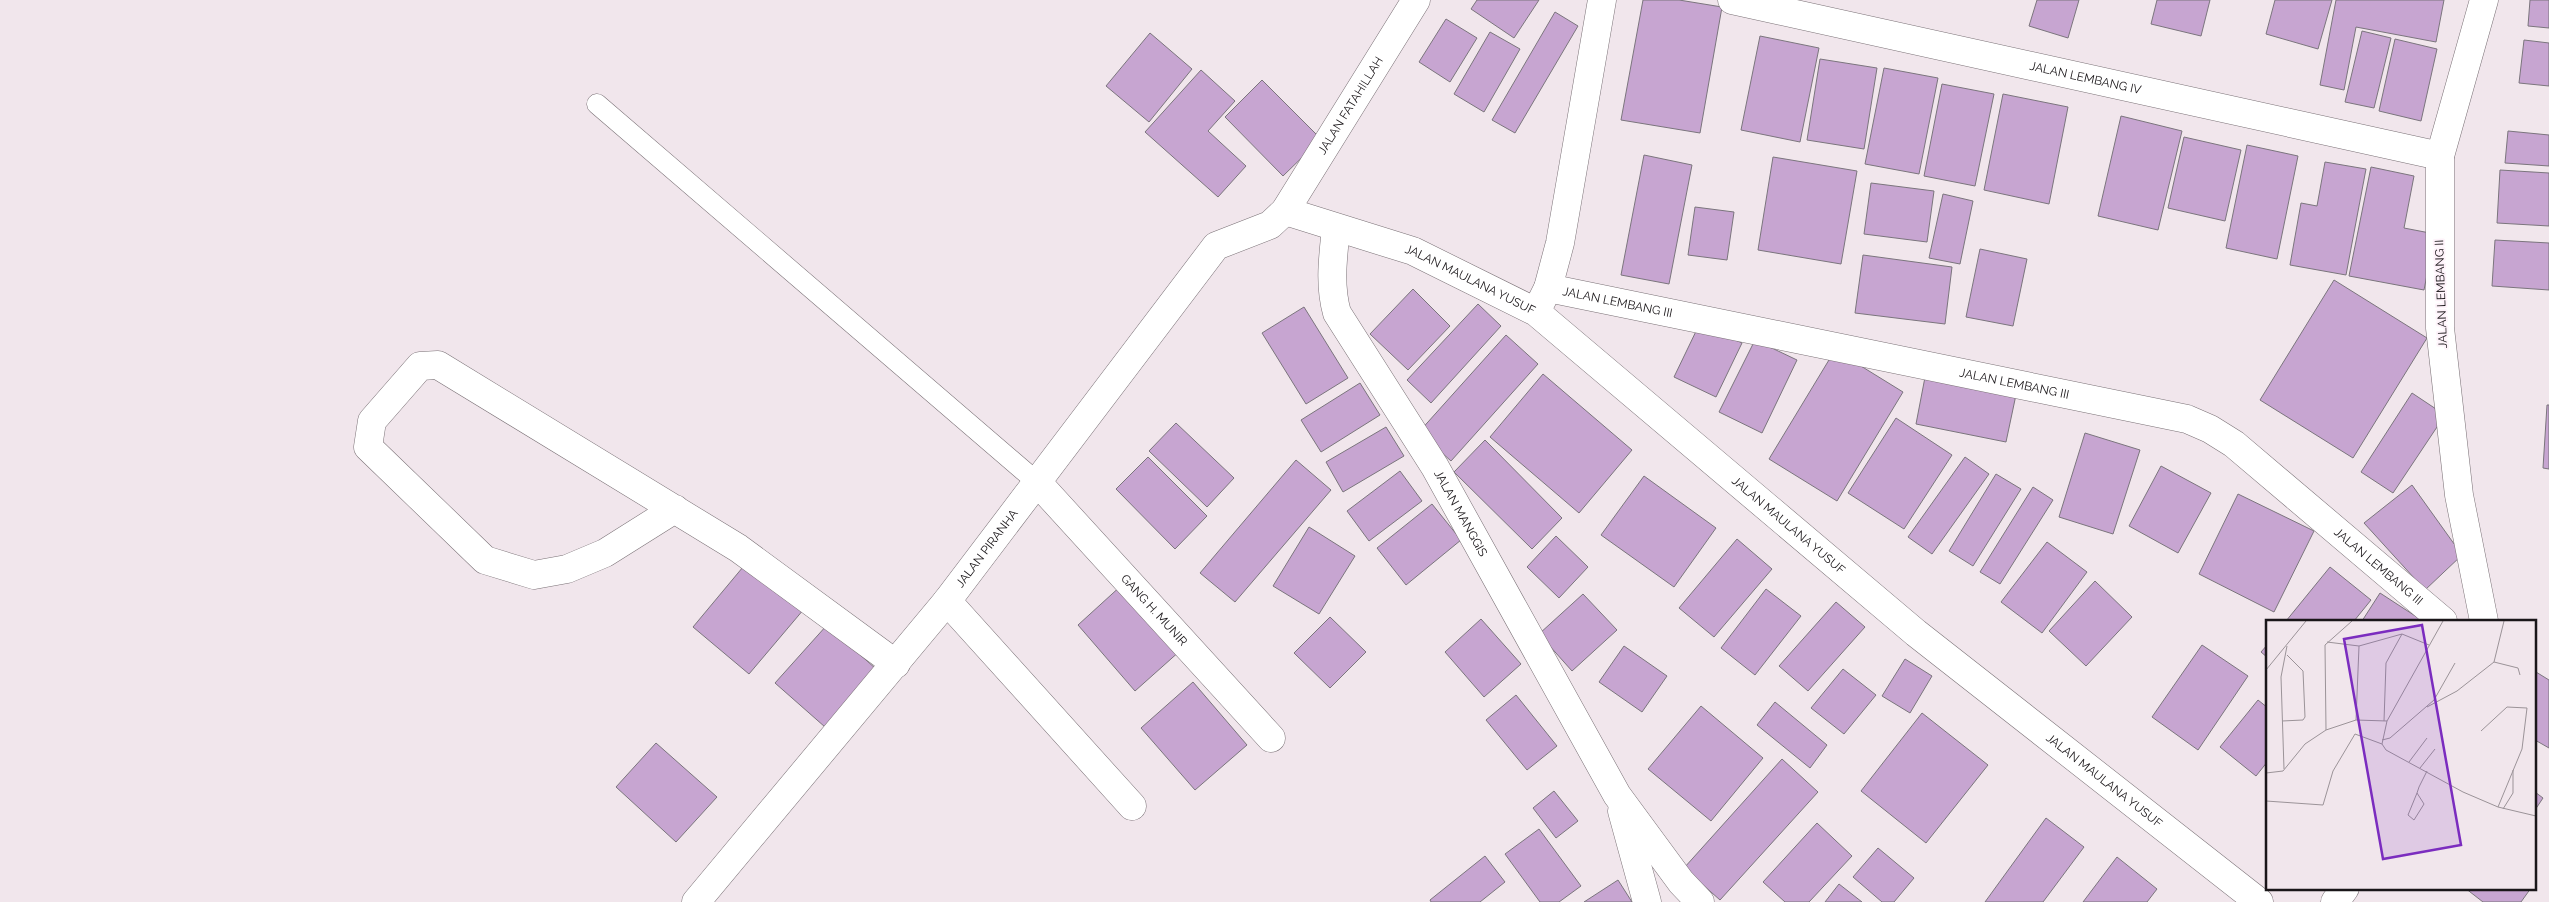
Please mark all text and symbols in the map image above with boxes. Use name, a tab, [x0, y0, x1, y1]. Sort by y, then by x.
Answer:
street label: JALAN FATAHILLAH	[1315, 54, 1386, 157]
street label: JALAN LEMBANG IV	[2028, 59, 2143, 97]
street label: JALAN LEMBANG II	[2432, 239, 2450, 349]
street label: JALAN MAULANA YUSUF	[1403, 242, 1538, 318]
street label: JALAN LEMBANG III	[1561, 284, 1674, 320]
street label: JALAN LEMBANG III	[1958, 366, 2070, 402]
street label: JALAN MANGGIS	[1431, 468, 1490, 559]
street label: JALAN MAULANA YUSUF	[1729, 474, 1848, 577]
street label: JALAN PIRANHA	[953, 507, 1021, 590]
street label: JALAN LEMBANG III	[2331, 525, 2426, 608]
street label: GANG H. MUNIR	[1118, 571, 1190, 649]
inset map	[2266, 620, 2536, 890]
street label: JALAN MAULANA YUSUF	[2043, 731, 2165, 830]

